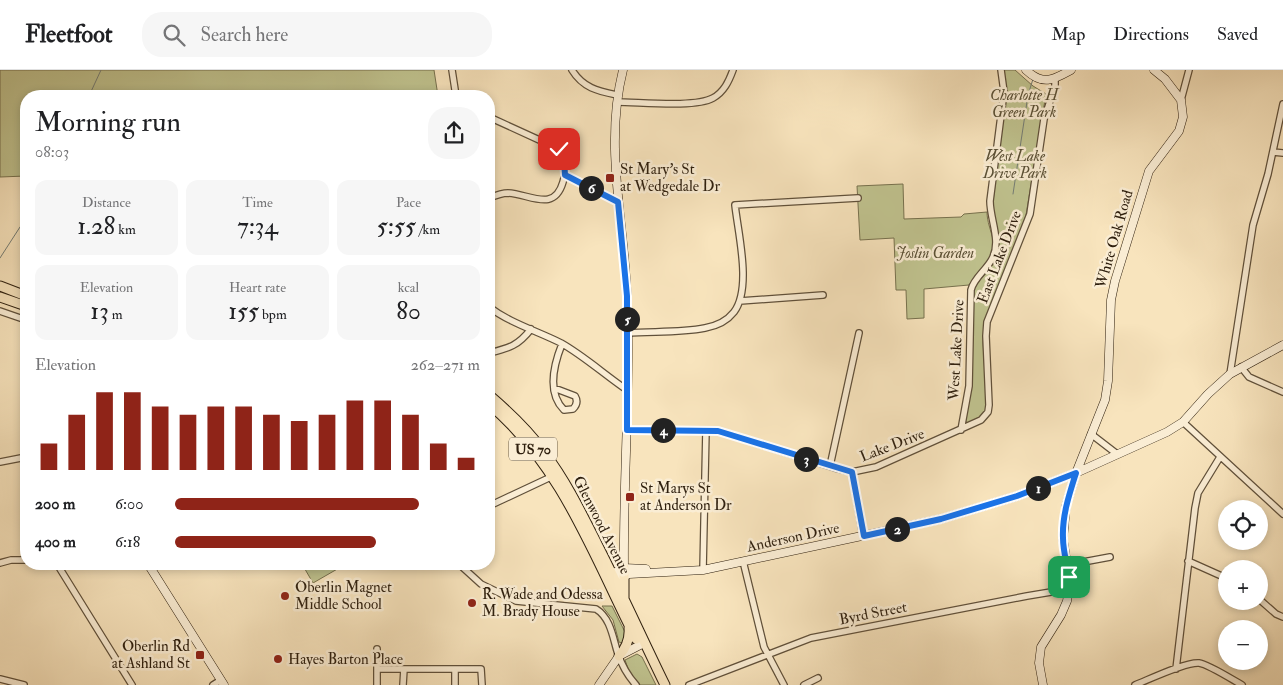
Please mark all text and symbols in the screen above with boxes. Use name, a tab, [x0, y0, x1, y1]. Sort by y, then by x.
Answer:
search box	[142, 12, 492, 57]
text: Fleetfoot	[25, 19, 112, 50]
icon: search	[160, 21, 188, 49]
text: Search here	[200, 23, 288, 47]
text: Map	[1052, 23, 1085, 46]
text: Directions	[1113, 23, 1189, 46]
text: Saved	[1217, 23, 1258, 46]
park label: Charlotte H Green Park	[990, 86, 1060, 122]
text: Morning run	[35, 105, 181, 140]
button: share	[428, 107, 480, 159]
pin	[538, 128, 580, 170]
icon: check	[545, 135, 573, 163]
text: 08:03	[35, 142, 69, 162]
park label: West Lake Drive Park	[982, 147, 1047, 183]
place label: St Mary's St at Wedgedale Dr	[620, 160, 720, 196]
marker: St Mary's St at Wedgedale Dr	[604, 172, 616, 184]
pin: 6	[578, 176, 604, 200]
text: 6	[588, 180, 595, 197]
street label: White Oak Road	[1091, 187, 1138, 292]
text: Distance	[82, 194, 131, 211]
text: Time	[242, 194, 273, 211]
text: Pace	[396, 194, 421, 211]
street label: East Lake Drive	[973, 208, 1026, 306]
text: 1.28	[77, 211, 115, 242]
text: 7:34	[237, 211, 278, 242]
text: 5:55	[377, 211, 416, 242]
text: km	[115, 221, 136, 238]
text: /km	[416, 221, 440, 238]
park label: Joslin Garden	[896, 244, 974, 263]
text: Elevation	[80, 279, 133, 296]
text: Heart rate	[229, 279, 286, 296]
text: kcal	[398, 279, 419, 296]
text: 13	[90, 296, 109, 327]
text: 155	[228, 296, 259, 327]
text: 80	[396, 296, 421, 327]
street label: West Lake Drive	[944, 299, 969, 402]
text: m	[109, 306, 123, 323]
text: bpm	[259, 306, 287, 323]
pin: 5	[614, 306, 640, 332]
text: 5	[624, 311, 631, 328]
text: Elevation	[35, 355, 96, 375]
text: 262–271 m	[411, 355, 480, 375]
pin: 4	[650, 418, 676, 442]
text: 4	[660, 422, 667, 439]
street label: Lake Drive	[857, 424, 927, 466]
road number: US 70	[509, 438, 557, 460]
pin: 3	[794, 446, 818, 472]
text: 3	[804, 451, 809, 468]
street label: Glenwood Avenue	[569, 473, 634, 578]
pin: 1	[1026, 476, 1050, 500]
place label: St Marys St at Anderson Dr	[640, 479, 732, 515]
text: 1	[1036, 480, 1041, 497]
marker: St Marys St at Anderson Dr	[624, 491, 636, 503]
text: 200 m	[35, 494, 75, 514]
text: 6:00	[115, 494, 143, 514]
map controls	[1218, 500, 1268, 670]
button: locate	[1218, 500, 1268, 550]
pin: 2	[884, 516, 910, 542]
street label: Anderson Drive	[744, 518, 841, 557]
text: 2	[894, 521, 901, 538]
text: 400 m	[35, 532, 76, 552]
text: 6:18	[115, 532, 140, 552]
pin	[1048, 556, 1090, 598]
button: +	[1218, 560, 1268, 610]
icon: arrive	[1055, 563, 1083, 591]
place label: Oberlin Magnet Middle School	[295, 578, 392, 614]
place label: R. Wade and Odessa M. Brady House	[482, 585, 604, 621]
marker: Oberlin Magnet Middle School	[279, 590, 291, 602]
marker: R. Wade and Odessa M. Brady House	[466, 597, 478, 609]
street label: Byrd Street	[838, 598, 909, 629]
button: −	[1218, 620, 1268, 670]
place label: Oberlin Rd at Ashland St	[112, 637, 191, 673]
marker: Oberlin Rd at Ashland St	[194, 649, 206, 661]
place label: Hayes Barton Place	[288, 650, 403, 669]
marker: Hayes Barton Place	[272, 653, 284, 665]

